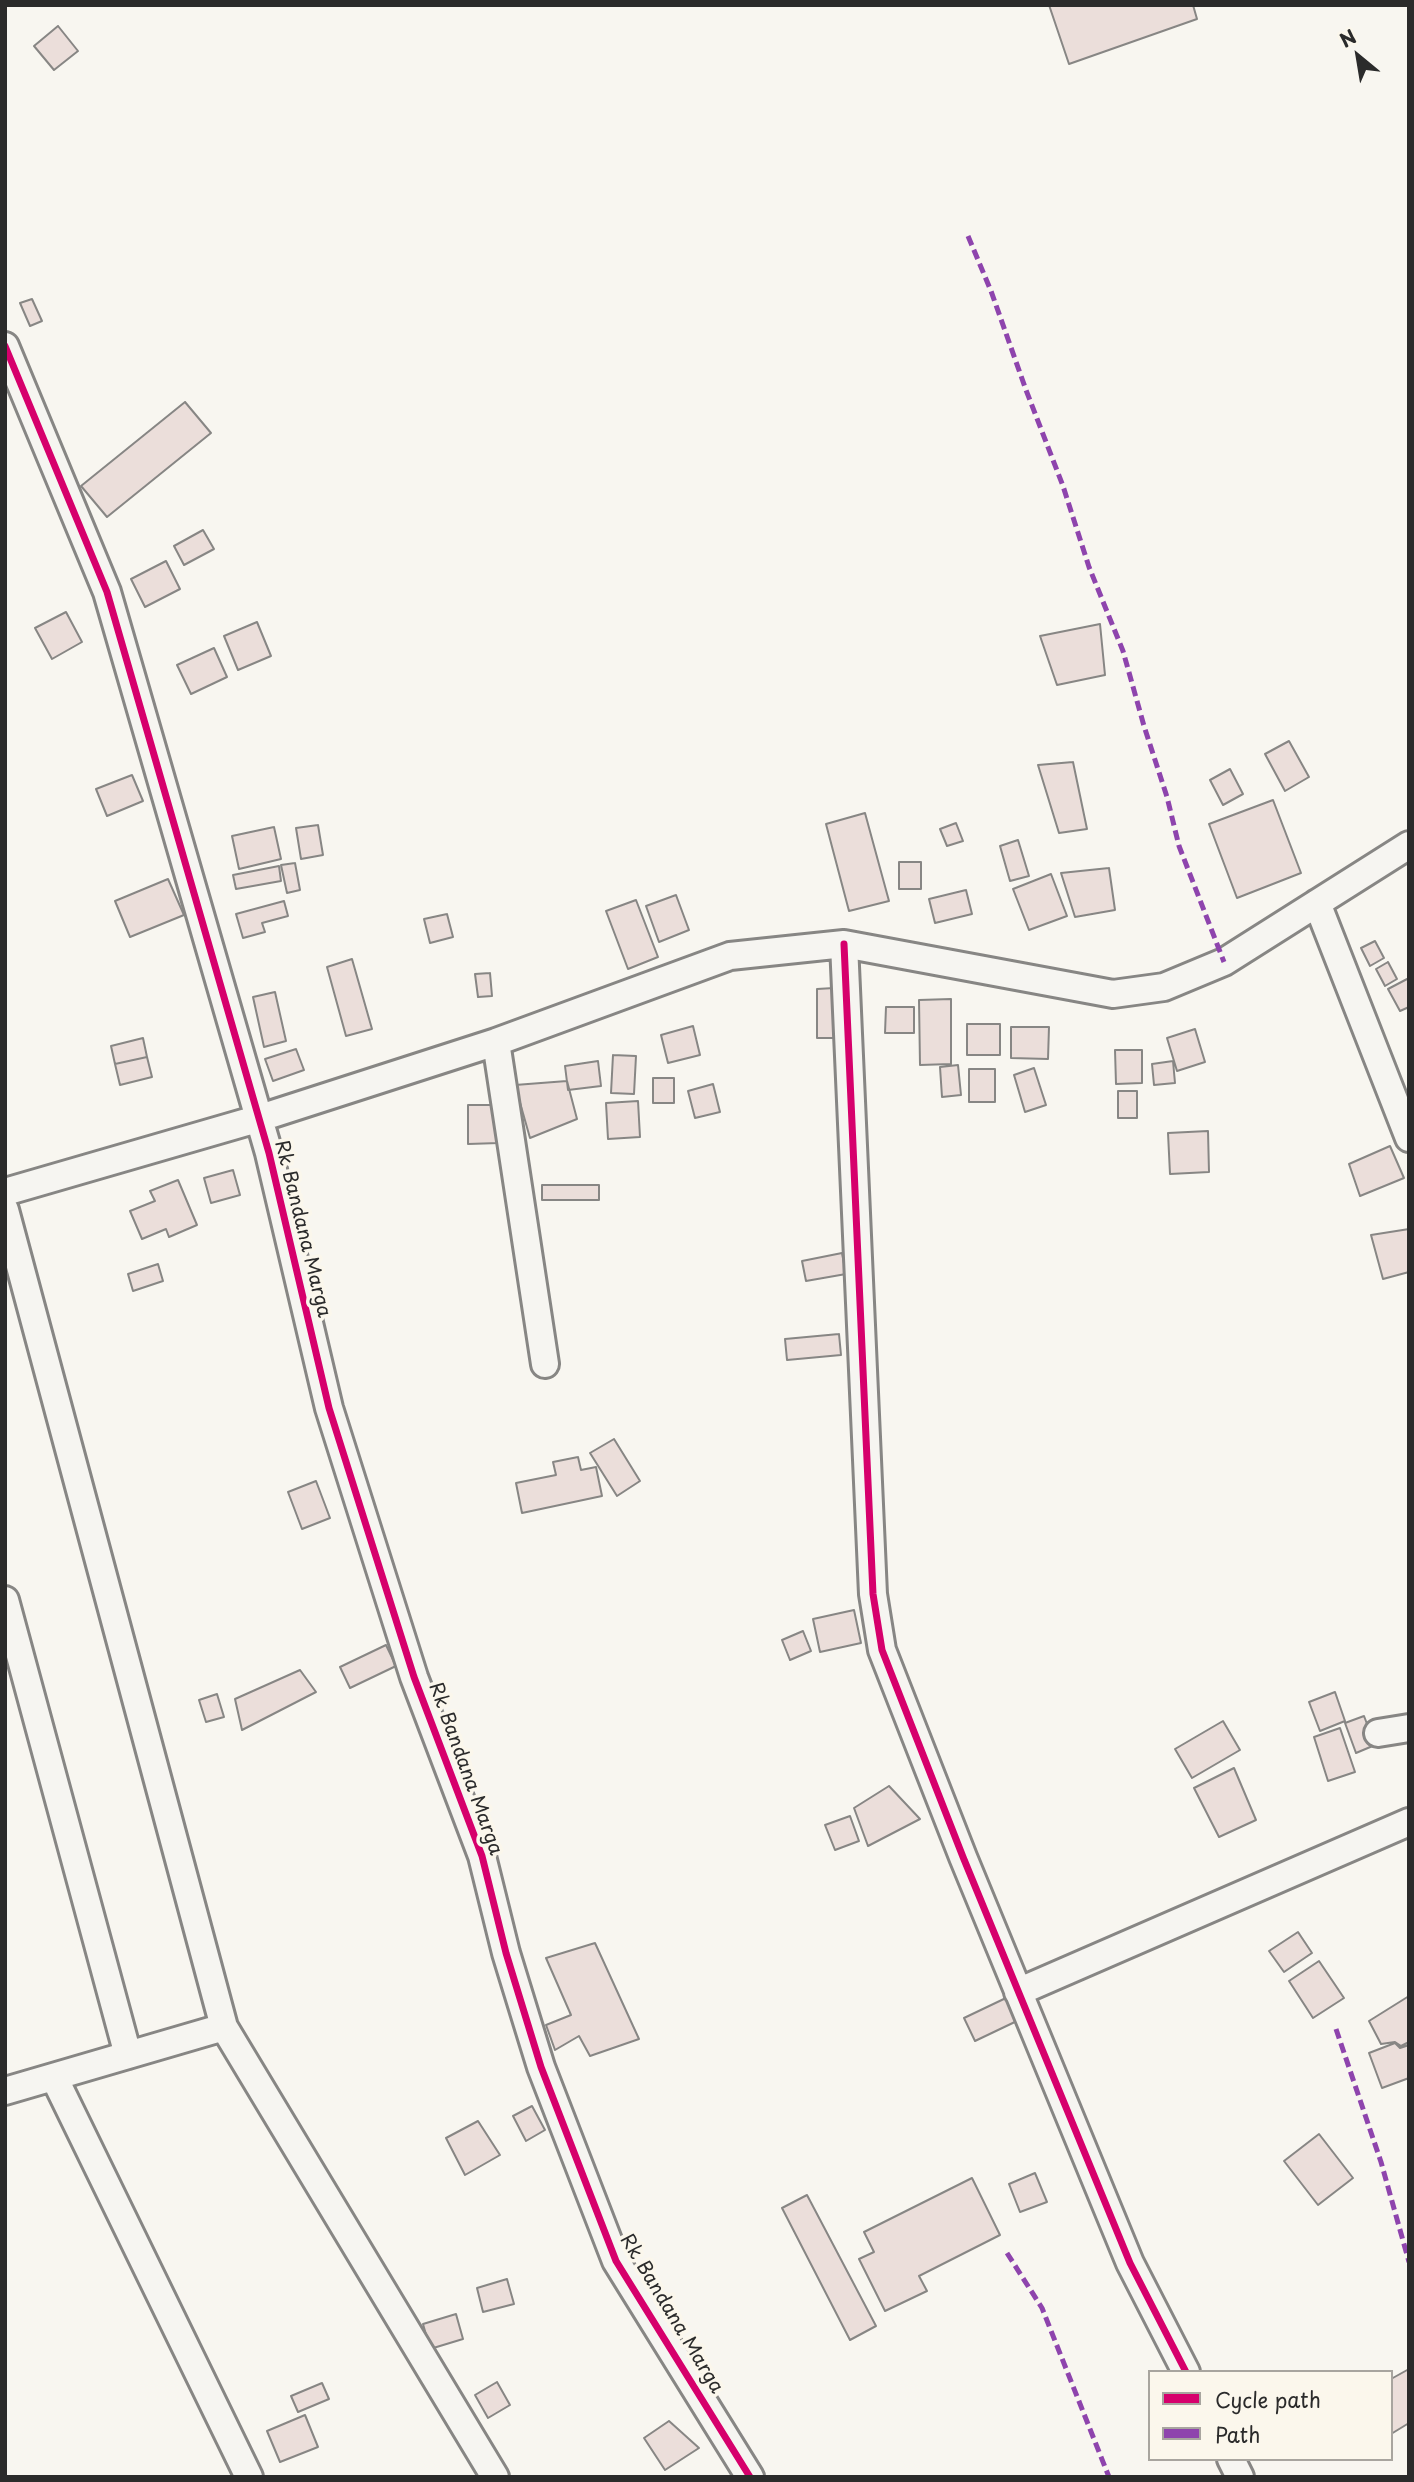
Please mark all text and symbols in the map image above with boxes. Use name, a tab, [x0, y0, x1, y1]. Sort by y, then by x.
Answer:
north arrow	[1323, 21, 1393, 91]
text: N	[1334, 22, 1361, 54]
street label: Rk Bandana Marga	[269, 1138, 335, 1320]
street label: Rk Bandana Marga	[423, 1680, 507, 1858]
street label: Rk Bandana Marga	[614, 2230, 728, 2398]
legend	[1148, 2370, 1393, 2461]
text: Cycle path	[1215, 2383, 1321, 2415]
text: Path	[1215, 2418, 1260, 2450]

